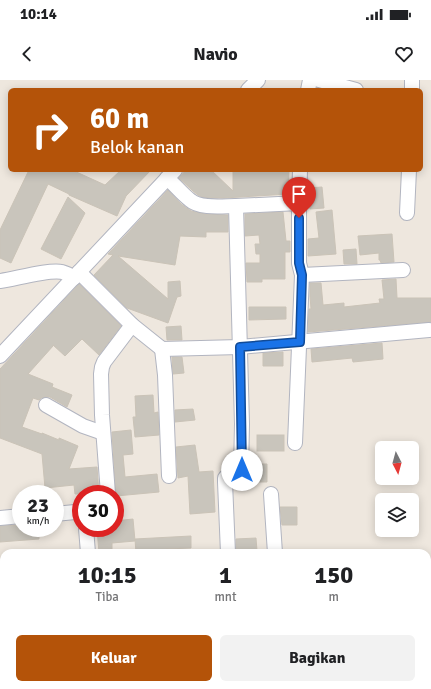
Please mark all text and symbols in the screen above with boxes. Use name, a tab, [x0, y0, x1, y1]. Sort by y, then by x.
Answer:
text: 10:14	[20, 5, 57, 23]
icon: back	[16, 43, 38, 65]
text: Navio	[193, 43, 238, 65]
icon: heart	[393, 43, 415, 65]
text: 60 m	[90, 102, 149, 136]
icon: right	[24, 104, 76, 156]
text: Belok kanan	[90, 136, 184, 158]
pin	[282, 177, 316, 218]
icon: arrive	[288, 183, 310, 205]
north arrow	[375, 441, 419, 485]
map controls	[375, 441, 419, 537]
position arrow	[221, 449, 263, 491]
speed limit sign: 30	[72, 485, 124, 537]
text: 23	[27, 493, 49, 518]
button: layers	[375, 493, 419, 537]
text: km/h	[27, 515, 49, 527]
text: 10:15	[78, 560, 137, 590]
text: 1	[219, 560, 232, 590]
text: 150	[314, 560, 353, 590]
text: Tiba	[96, 589, 119, 605]
text: mnt	[214, 589, 237, 605]
text: m	[329, 589, 339, 605]
button: Keluar	[16, 635, 212, 681]
button: Bagikan	[220, 635, 415, 681]

